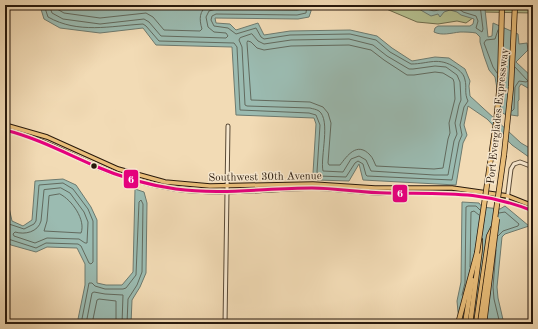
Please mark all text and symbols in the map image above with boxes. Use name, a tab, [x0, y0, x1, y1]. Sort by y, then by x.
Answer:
street label: Port Everglades Expressway	[486, 47, 511, 185]
unlabelled marker	[89, 161, 99, 171]
line badge: 6	[123, 169, 139, 189]
street label: Southwest 30th Avenue	[208, 171, 322, 184]
text: 6	[128, 175, 134, 186]
line badge: 6	[392, 184, 408, 203]
text: 6	[397, 189, 403, 200]

